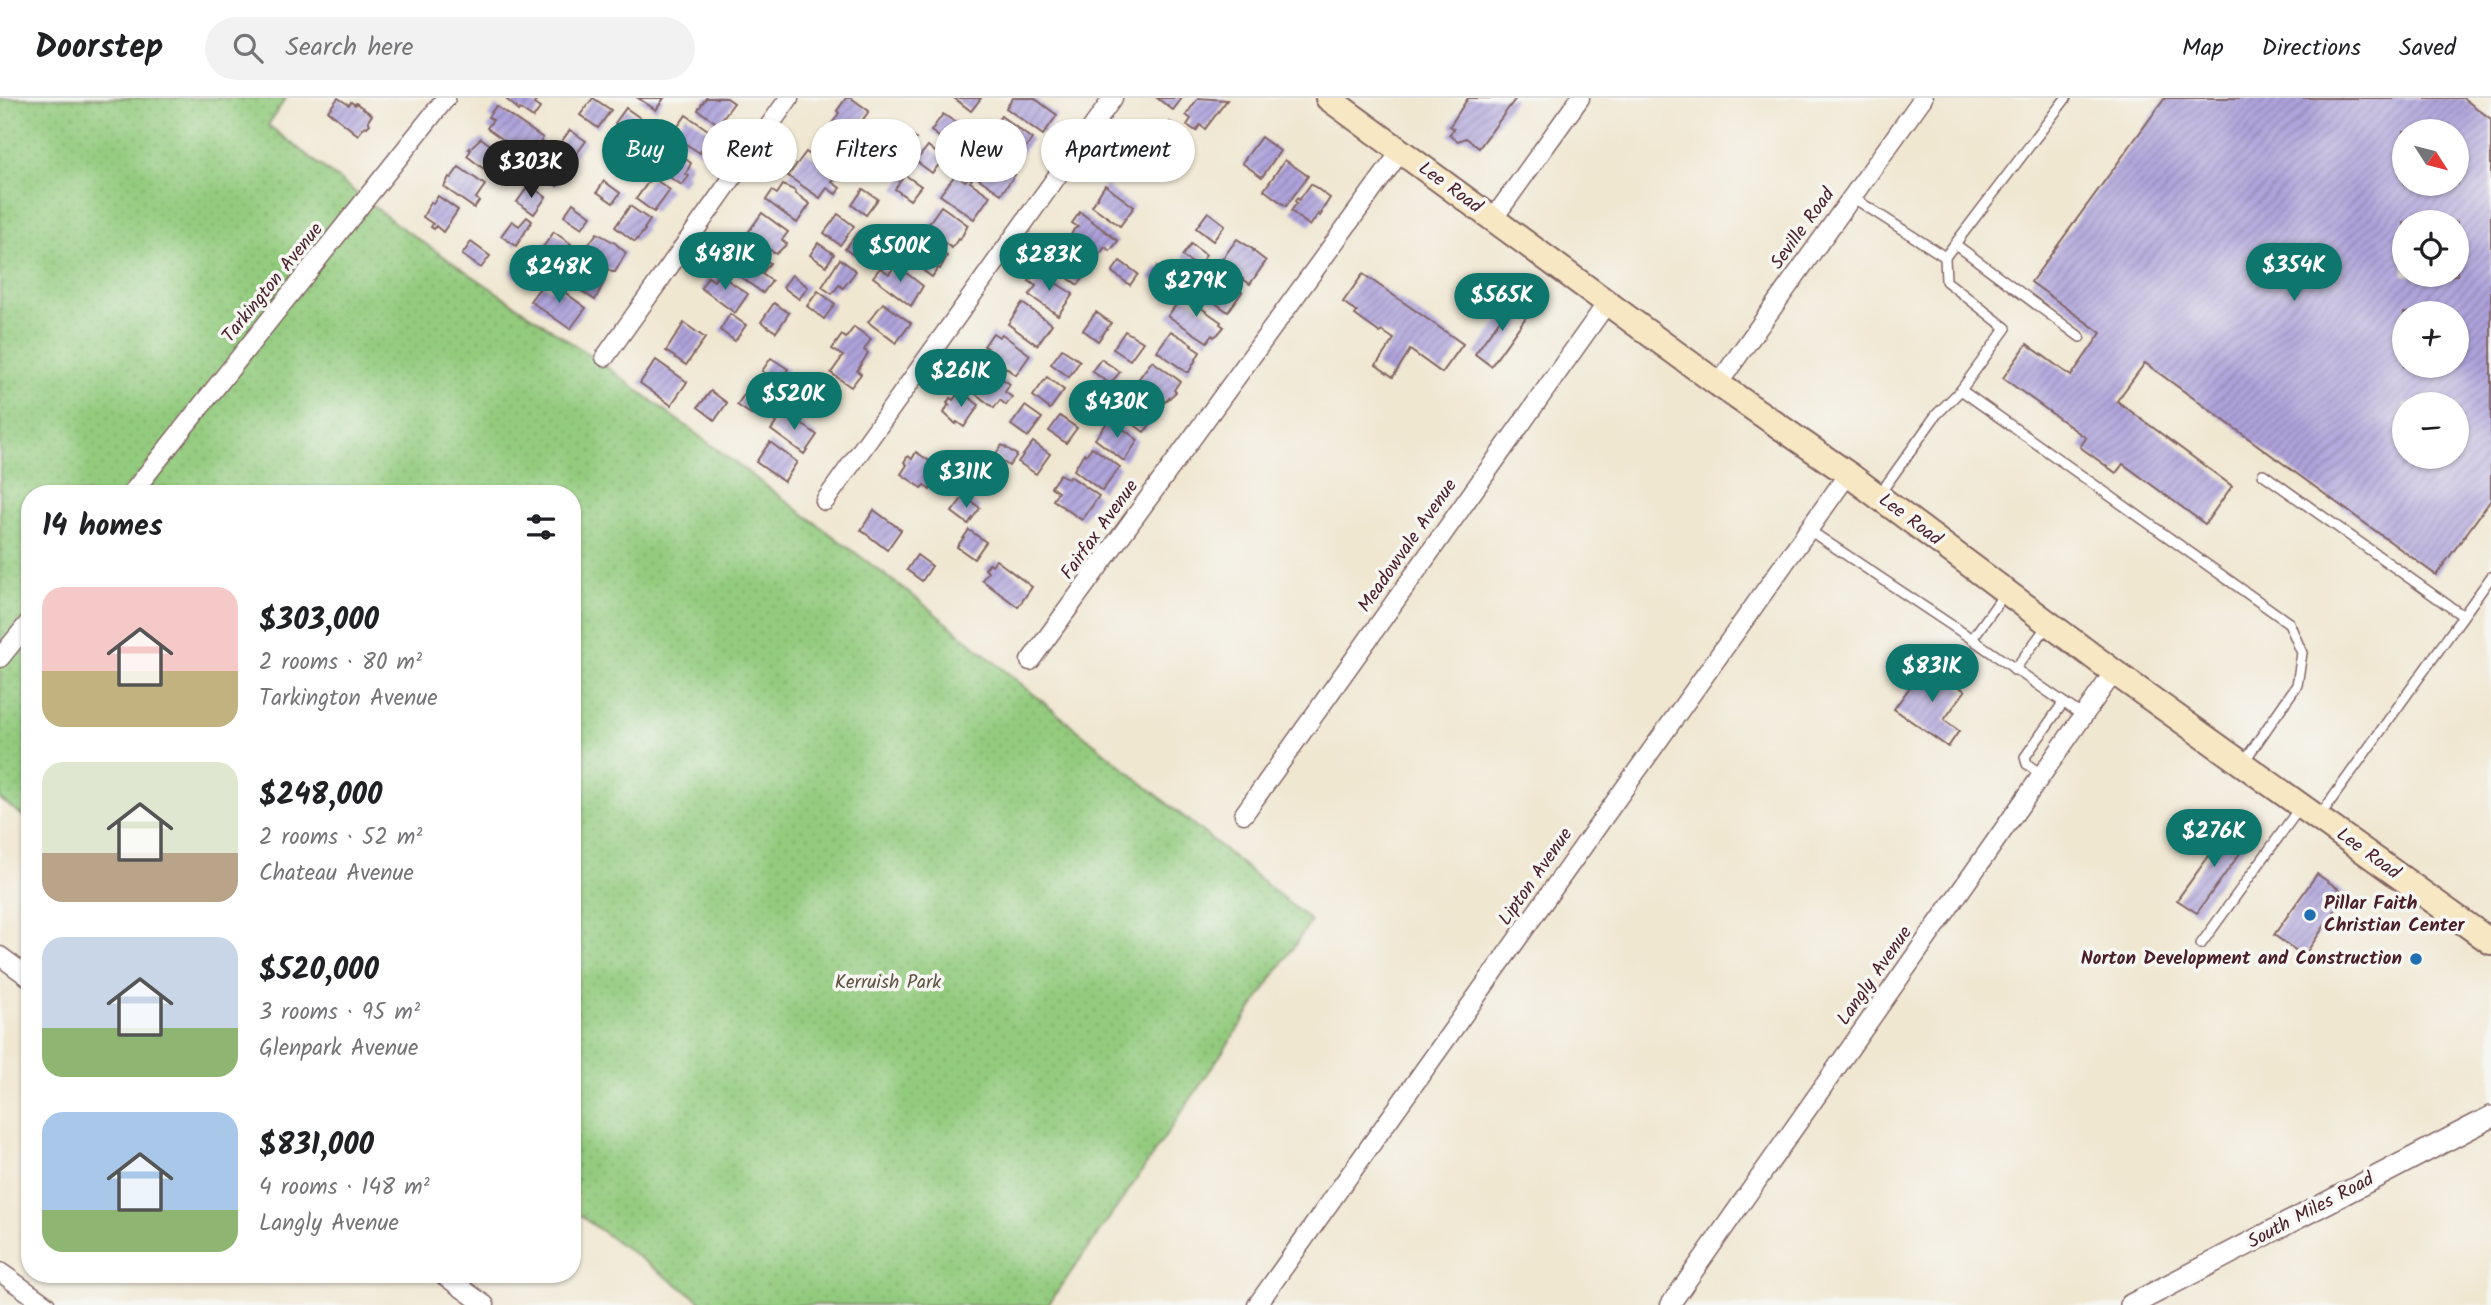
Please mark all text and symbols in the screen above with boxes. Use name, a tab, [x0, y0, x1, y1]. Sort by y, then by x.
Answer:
search box	[205, 17, 695, 80]
text: Doorstep	[35, 22, 163, 75]
text: Search here	[285, 27, 413, 69]
icon: search	[229, 29, 267, 67]
text: Map	[2182, 29, 2224, 68]
text: Directions	[2262, 29, 2361, 68]
text: Saved	[2399, 29, 2456, 68]
chip: Buy	[602, 119, 688, 182]
chip: Rent	[702, 119, 797, 182]
chip: Filters	[811, 119, 921, 182]
chip: New	[935, 119, 1027, 182]
chip: Apartment	[1041, 119, 1195, 182]
north arrow	[2392, 119, 2469, 196]
map controls	[2392, 119, 2469, 469]
pin: $303K	[482, 140, 580, 200]
text: $303K	[499, 145, 563, 181]
street label: Lee Road	[1412, 154, 1489, 222]
street label: Seville Road	[1763, 181, 1843, 276]
button: locate	[2392, 210, 2469, 287]
street label: Tarkington Avenue	[215, 216, 331, 350]
pin: $500K	[851, 225, 949, 284]
text: $500K	[869, 229, 931, 265]
pin: $481K	[676, 232, 774, 292]
pin: $283K	[1000, 234, 1098, 293]
text: $481K	[695, 237, 755, 273]
text: $283K	[1015, 238, 1083, 274]
pin: $354K	[2245, 244, 2343, 303]
pin: $248K	[510, 246, 608, 305]
text: $354K	[2262, 248, 2326, 284]
text: $248K	[526, 250, 592, 286]
pin: $279K	[1147, 260, 1245, 319]
text: $279K	[1164, 264, 1228, 300]
pin: $565K	[1453, 274, 1551, 333]
text: $565K	[1470, 278, 1534, 314]
button: +	[2392, 301, 2469, 378]
pin: $261K	[912, 350, 1010, 409]
text: $261K	[931, 354, 991, 390]
pin: $520K	[745, 372, 843, 432]
text: $520K	[762, 377, 826, 413]
pin: $430K	[1068, 380, 1166, 440]
text: $430K	[1085, 385, 1149, 421]
button: −	[2392, 392, 2469, 469]
pin: $311K	[917, 450, 1015, 510]
text: $311K	[939, 455, 993, 491]
street label: Fairfax Avenue	[1053, 473, 1147, 586]
street label: Meadowvale Avenue	[1351, 473, 1466, 619]
street label: Lee Road	[1872, 486, 1949, 554]
text: 14 homes	[42, 503, 163, 551]
icon: filters	[522, 508, 560, 546]
text: $303,000	[259, 597, 379, 645]
icon: home	[98, 615, 182, 699]
pin: $831K	[1883, 644, 1981, 704]
text: 2 rooms · 80 m²	[259, 645, 422, 681]
text: $831K	[1902, 649, 1962, 685]
text: Tarkington Avenue	[259, 681, 438, 717]
text: $248,000	[259, 772, 382, 820]
icon: home	[98, 790, 182, 874]
pin: $276K	[2165, 810, 2263, 869]
text: $276K	[2182, 814, 2246, 850]
text: 2 rooms · 52 m²	[259, 820, 422, 856]
street label: Lee Road	[2330, 820, 2407, 888]
street label: Lipton Avenue	[1491, 821, 1581, 932]
text: Chateau Avenue	[259, 856, 414, 892]
place label: Pillar Faith Christian Center	[2324, 889, 2466, 941]
marker: Pillar Faith Christian Center	[2302, 907, 2318, 923]
street label: Langly Avenue	[1830, 920, 1921, 1032]
place label: Norton Development and Construction	[2081, 944, 2402, 974]
text: $520,000	[259, 947, 379, 995]
marker: Norton Development and Construction	[2408, 951, 2424, 967]
icon: home	[98, 965, 182, 1049]
park label: Kerruish Park	[835, 968, 941, 998]
text: 3 rooms · 95 m²	[259, 995, 420, 1031]
text: Glenpark Avenue	[259, 1031, 418, 1067]
text: $831,000	[259, 1122, 374, 1170]
icon: home	[98, 1140, 182, 1224]
street label: South Miles Road	[2242, 1165, 2380, 1257]
text: 4 rooms · 148 m²	[259, 1170, 430, 1206]
text: Langly Avenue	[259, 1206, 399, 1242]

